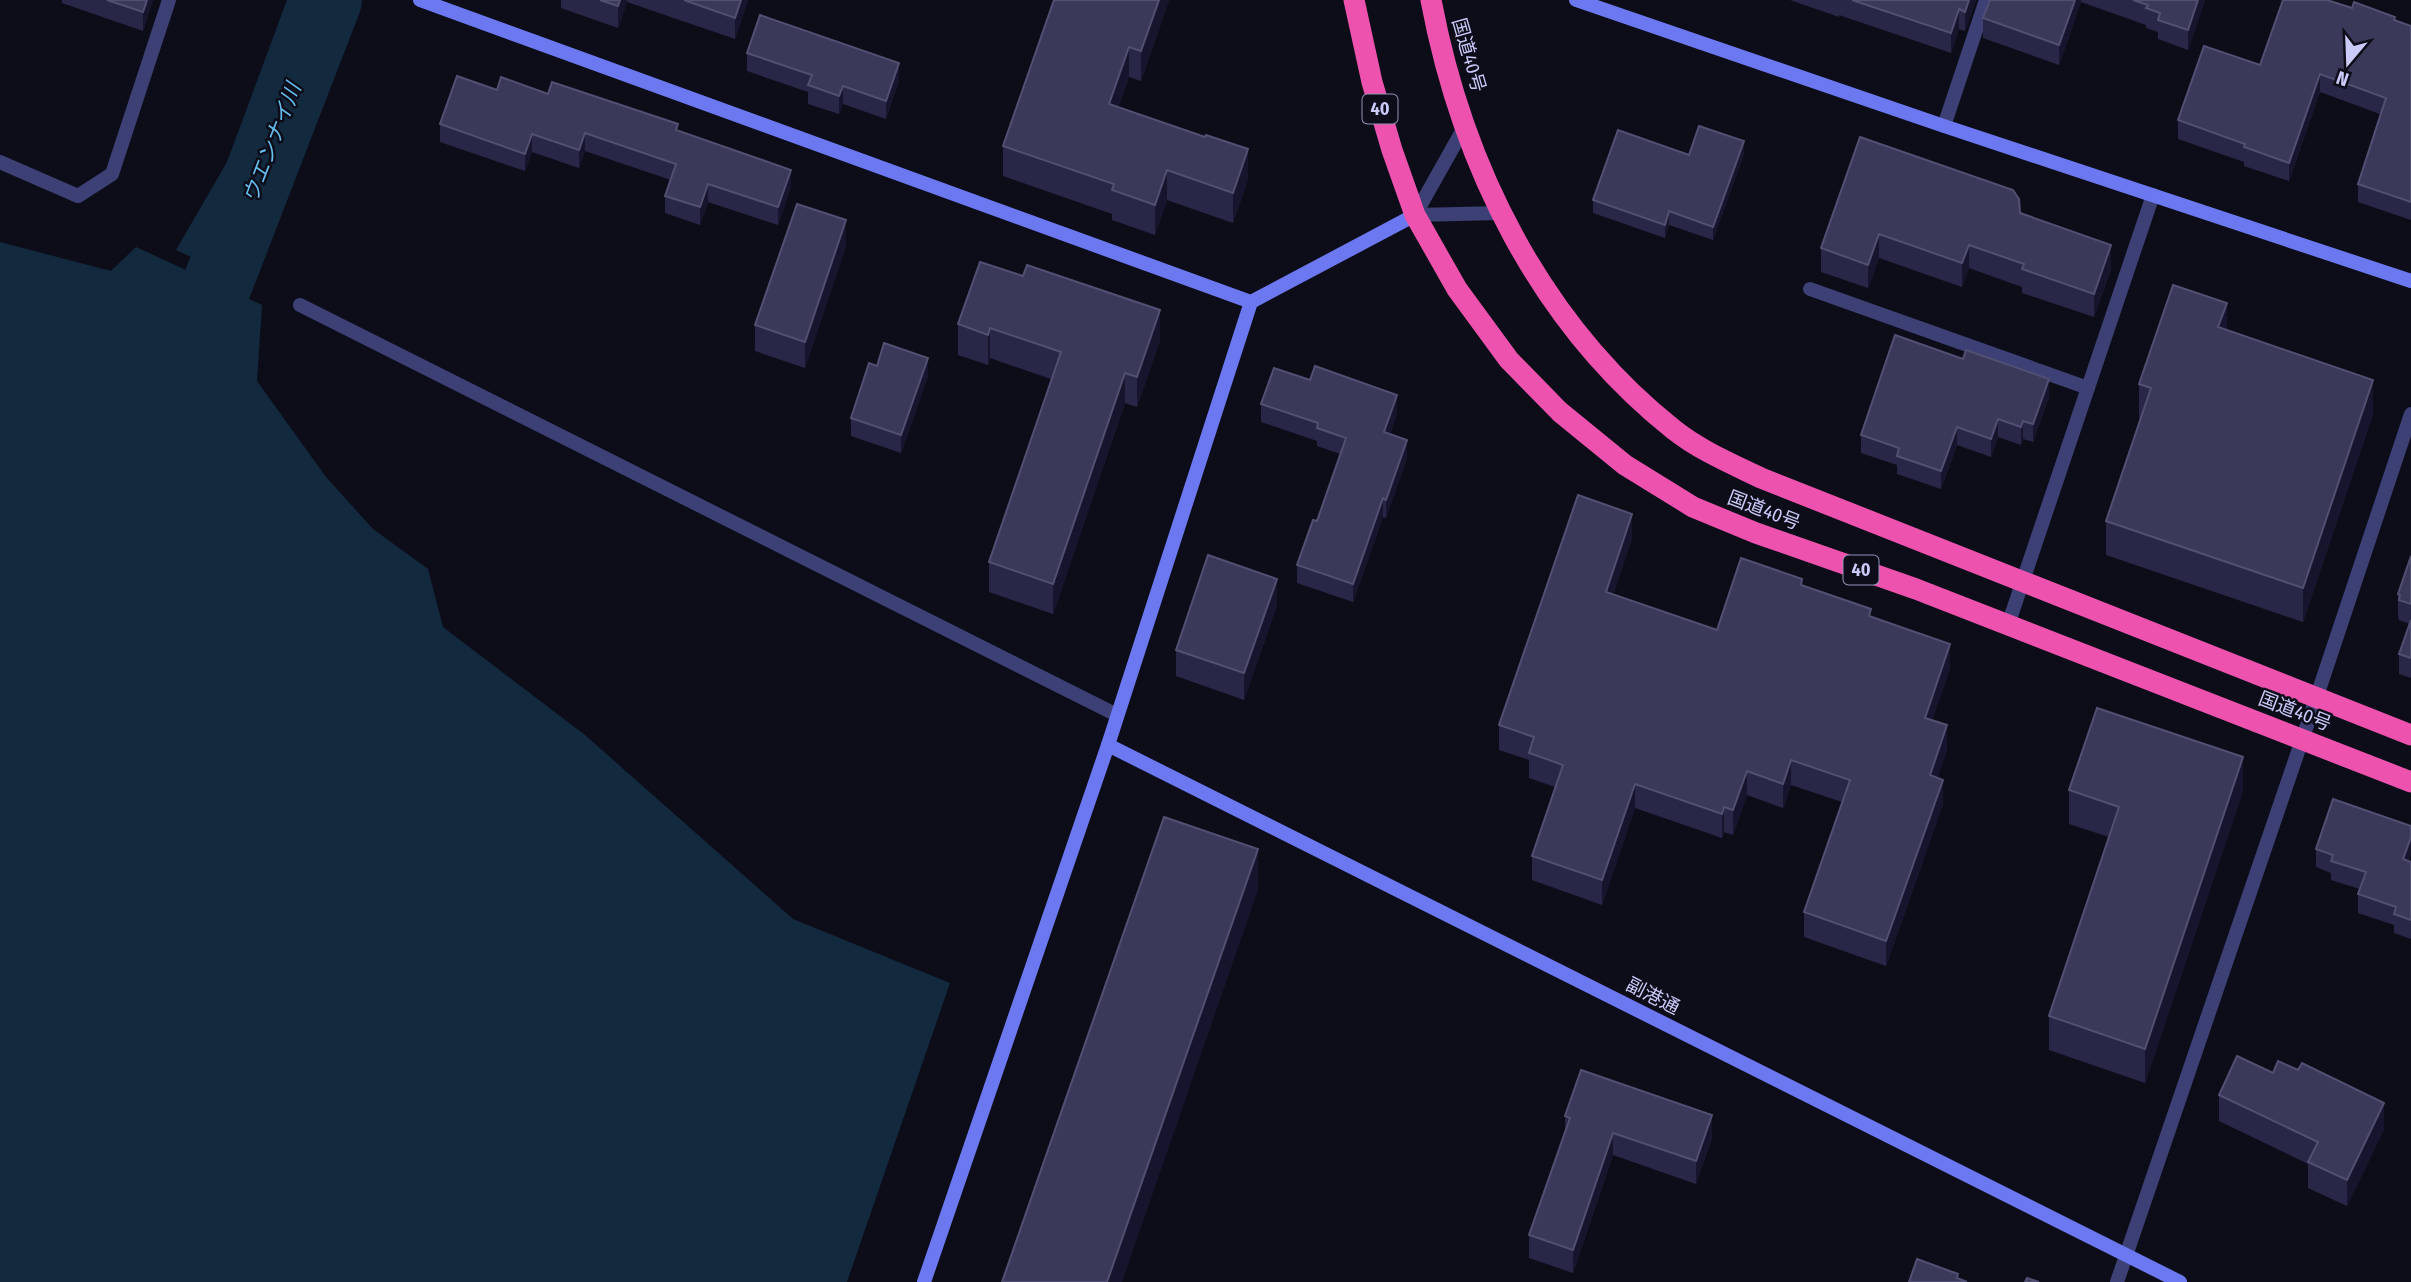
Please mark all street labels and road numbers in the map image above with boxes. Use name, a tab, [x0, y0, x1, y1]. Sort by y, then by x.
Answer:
street label: 国道40号	[1447, 15, 1491, 95]
road number: 40	[1362, 94, 1398, 124]
street label: 国道40号	[1724, 486, 1804, 534]
road number: 40	[1843, 556, 1878, 584]
street label: 国道40号	[2255, 687, 2335, 735]
street label: 副港通	[1622, 973, 1684, 1019]

